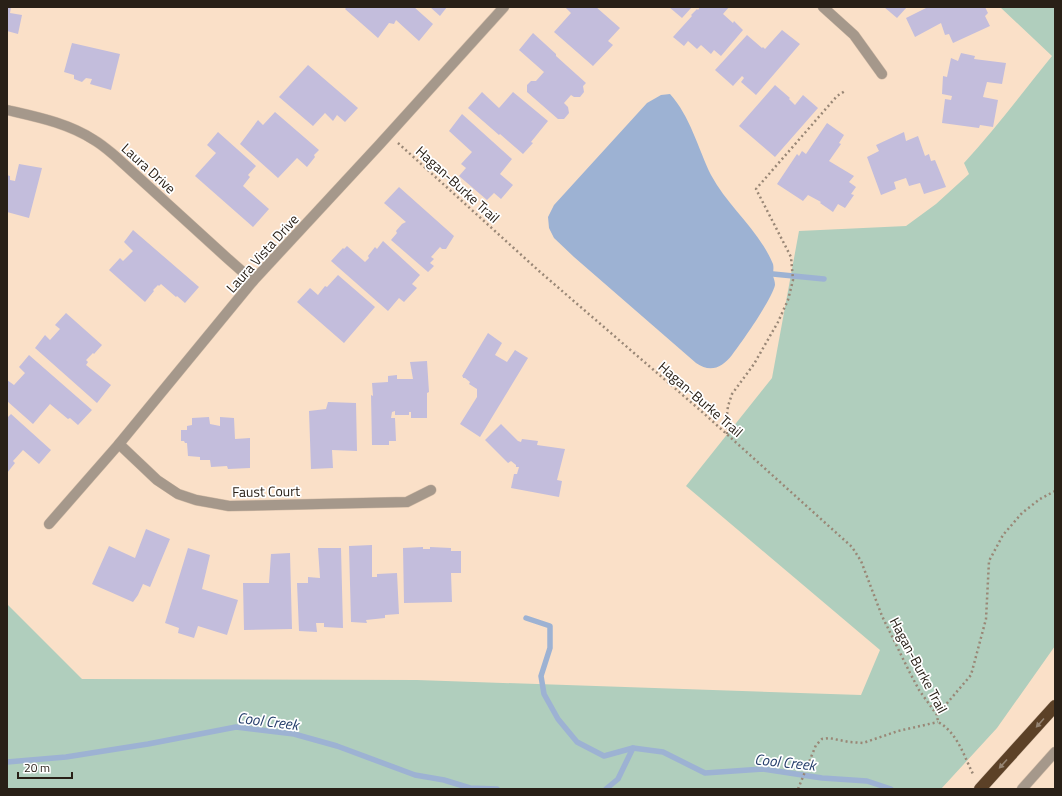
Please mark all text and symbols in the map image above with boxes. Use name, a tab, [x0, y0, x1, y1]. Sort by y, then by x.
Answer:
street label: Laura Drive	[117, 138, 181, 198]
street label: Hagan-Burke Trail	[412, 141, 504, 227]
street label: Laura Vista Drive	[221, 209, 303, 297]
street label: Hagan-Burke Trail	[654, 356, 748, 442]
street label: Faust Court	[232, 480, 300, 502]
street label: Hagan-Burke Trail	[885, 613, 953, 717]
water label: Cool Creek	[236, 706, 302, 736]
one-way arrow	[1036, 717, 1045, 728]
water label: Cool Creek	[753, 747, 819, 777]
scale bar	[18, 754, 72, 780]
text: 20 m	[24, 758, 50, 777]
one-way arrow	[998, 759, 1008, 769]

